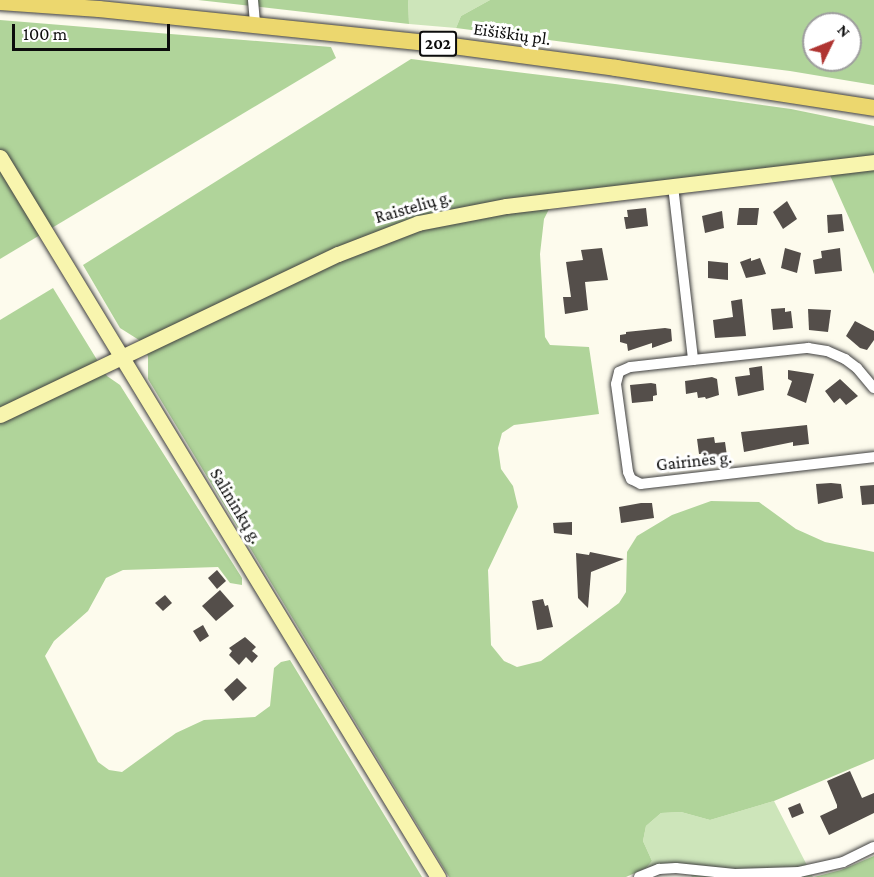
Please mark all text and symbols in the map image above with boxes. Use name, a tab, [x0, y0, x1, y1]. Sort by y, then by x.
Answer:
scale bar	[15, 12, 172, 50]
north arrow	[802, 12, 862, 72]
street label: Eišiškių pl.	[472, 18, 552, 50]
text: N	[834, 21, 854, 41]
text: 100 m	[23, 24, 67, 44]
road number: 202	[418, 31, 458, 57]
street label: Raistelių g.	[372, 186, 454, 228]
street label: Gairinės g.	[655, 446, 733, 476]
street label: Salininkų g.	[205, 464, 267, 548]

